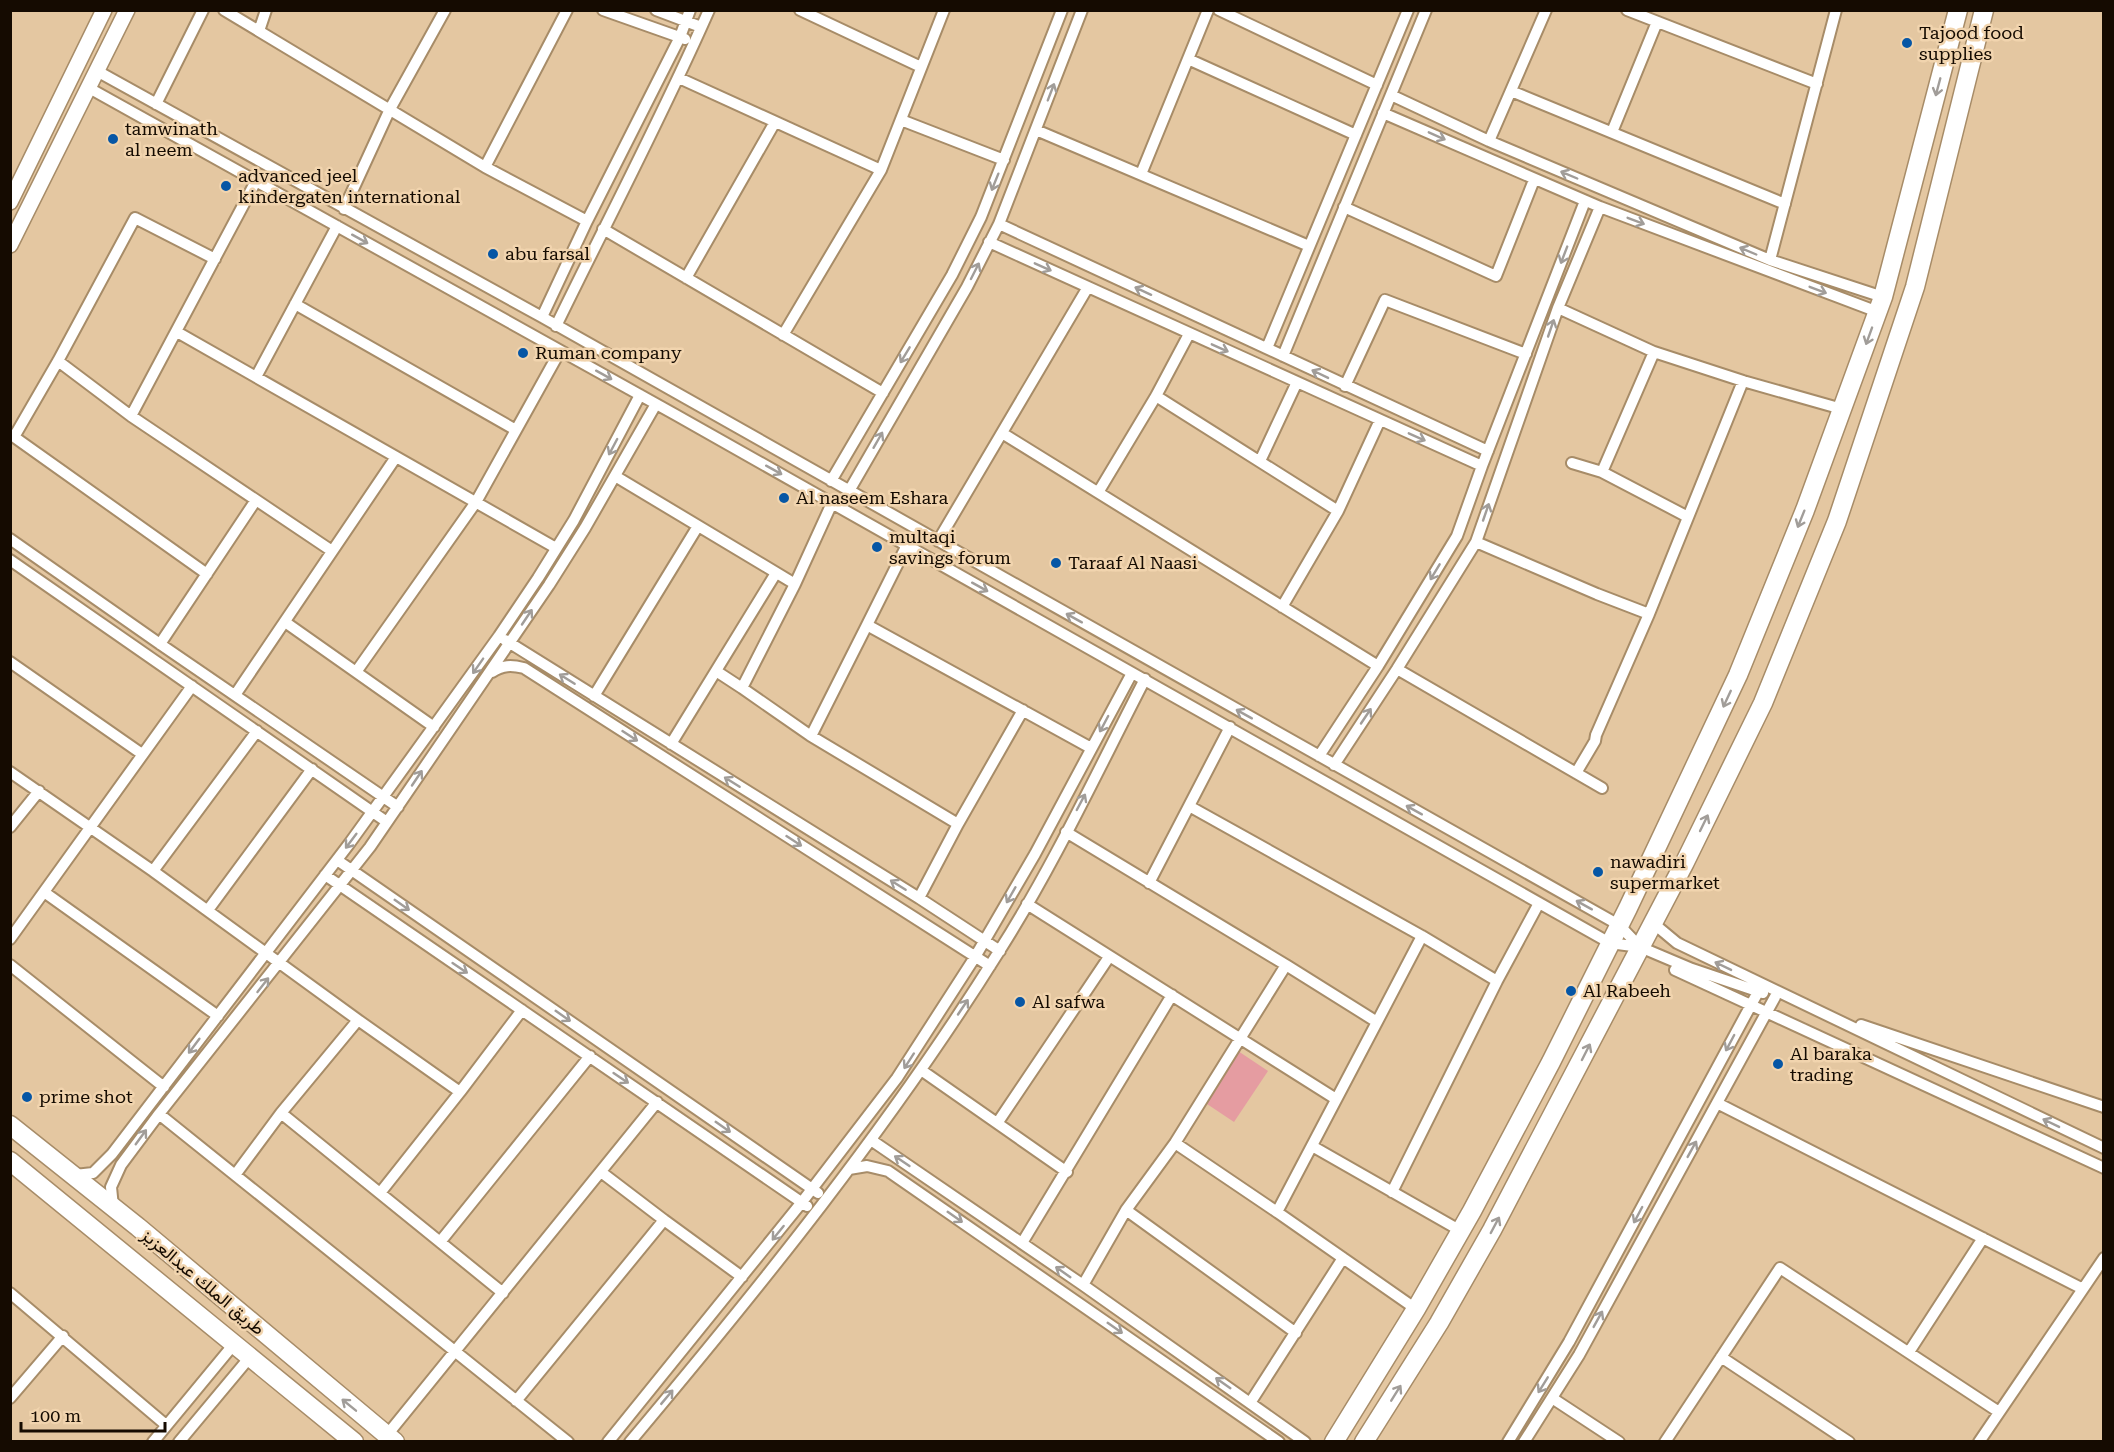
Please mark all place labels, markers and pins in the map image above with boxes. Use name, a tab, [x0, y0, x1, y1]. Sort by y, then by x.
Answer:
place label: Tajood food supplies	[1919, 22, 2024, 64]
marker: Tajood food supplies	[1900, 36, 1914, 50]
place label: tamwinath al neem	[125, 118, 218, 160]
marker: tamwinath al neem	[106, 132, 120, 146]
place label: advanced jeel kindergaten international	[238, 165, 461, 207]
marker: advanced jeel kindergaten international	[219, 179, 233, 193]
place label: abu farsal	[505, 243, 590, 264]
marker: abu farsal	[486, 247, 500, 261]
place label: Ruman company	[535, 342, 682, 363]
marker: Ruman company	[516, 346, 530, 360]
place label: Al naseem Eshara	[796, 487, 948, 508]
marker: Al naseem Eshara	[777, 491, 791, 505]
place label: multaqi savings forum	[889, 526, 1011, 568]
marker: multaqi savings forum	[870, 540, 884, 554]
place label: Taraaf Al Naasi	[1068, 552, 1198, 573]
marker: Taraaf Al Naasi	[1049, 556, 1063, 570]
place label: nawadiri supermarket	[1610, 851, 1720, 893]
marker: nawadiri supermarket	[1591, 865, 1605, 879]
place label: Al Rabeeh	[1583, 980, 1671, 1001]
marker: Al Rabeeh	[1564, 984, 1578, 998]
place label: Al safwa	[1032, 991, 1105, 1012]
marker: Al safwa	[1013, 995, 1027, 1009]
place label: Al baraka trading	[1790, 1043, 1872, 1085]
marker: Al baraka trading	[1771, 1057, 1785, 1071]
place label: prime shot	[39, 1086, 133, 1107]
marker: prime shot	[20, 1090, 34, 1104]

